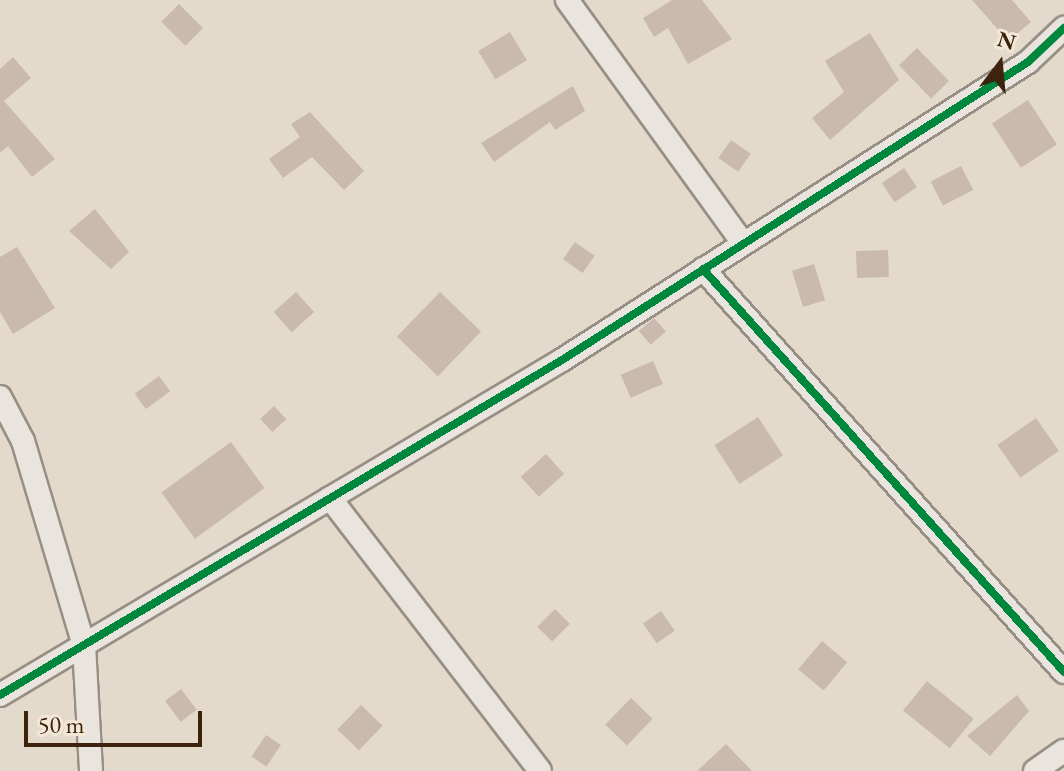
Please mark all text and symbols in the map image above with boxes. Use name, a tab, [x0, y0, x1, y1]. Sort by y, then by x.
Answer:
north arrow	[960, 24, 1040, 104]
text: N	[994, 24, 1019, 57]
scale bar	[28, 695, 206, 745]
text: 50 m	[38, 709, 85, 740]

